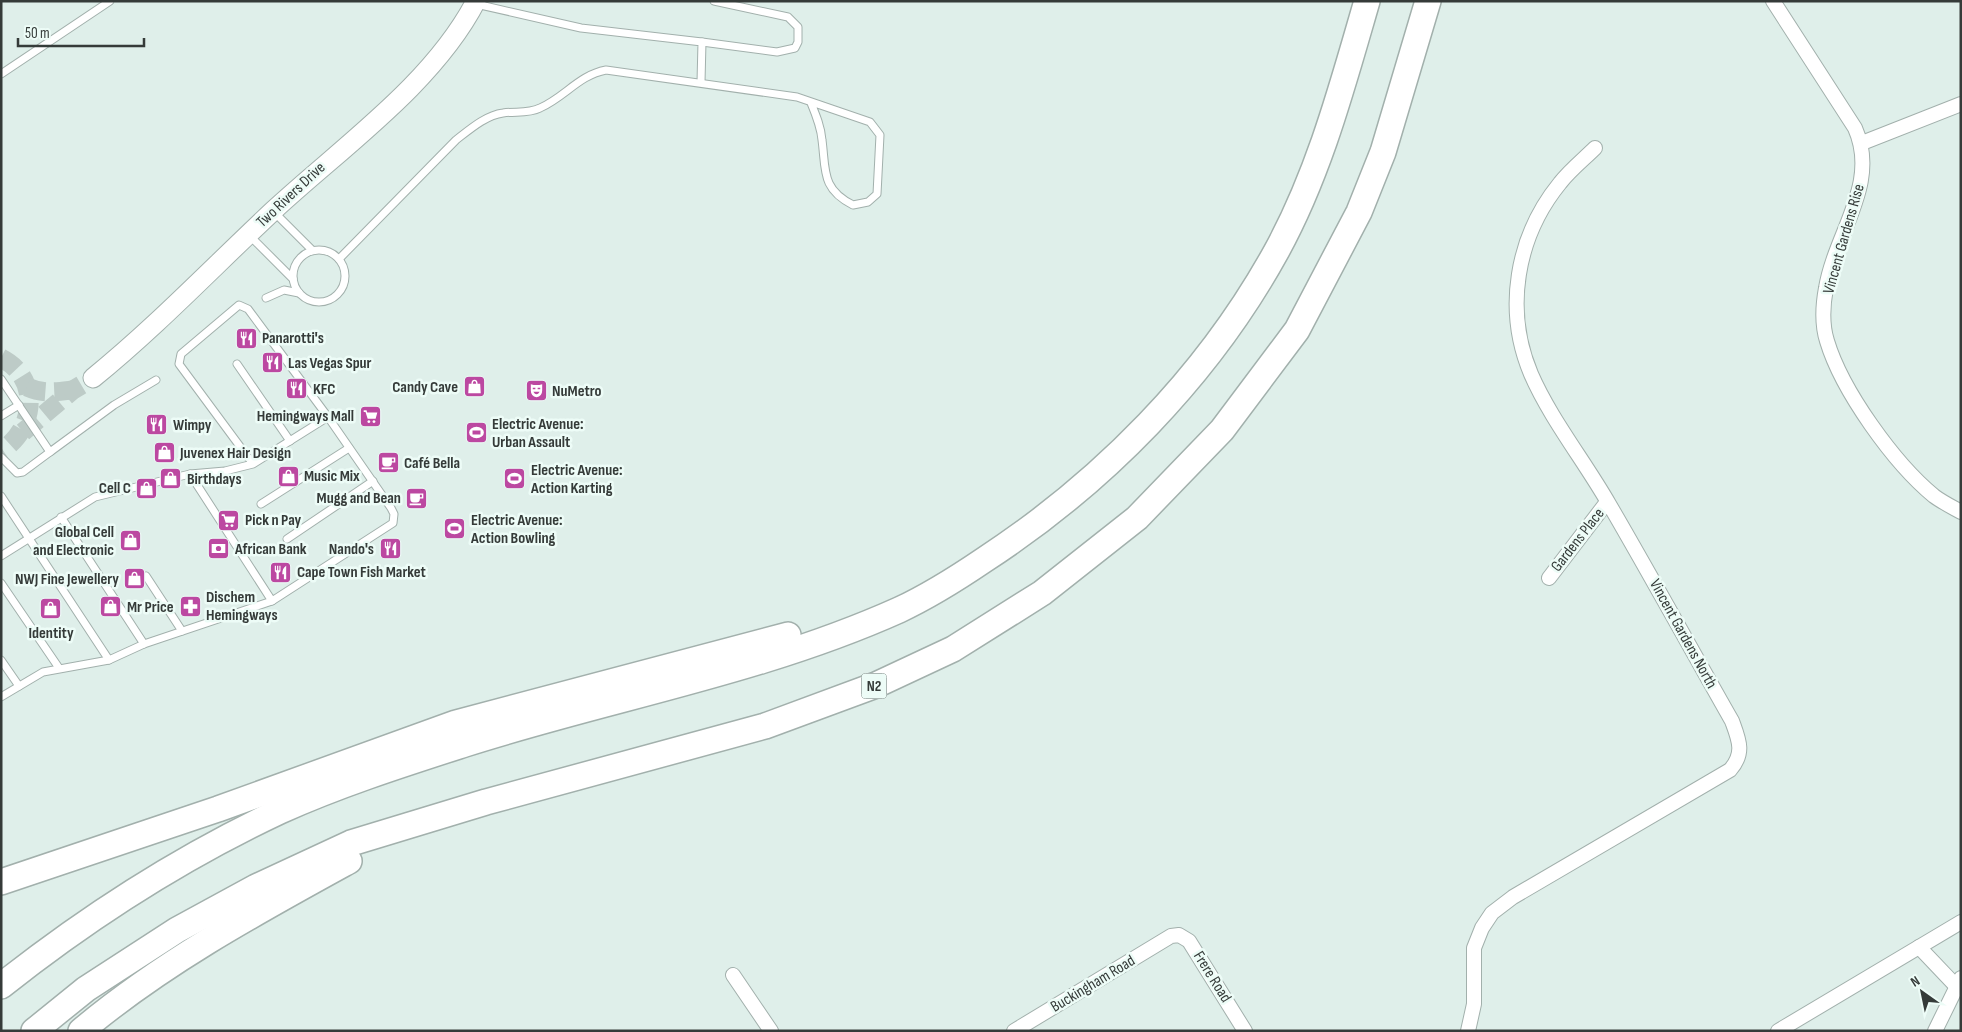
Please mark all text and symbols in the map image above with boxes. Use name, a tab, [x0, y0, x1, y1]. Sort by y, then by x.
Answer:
scale bar	[18, 15, 144, 47]
text: 50 m	[25, 24, 50, 43]
street label: Two Rivers Drive	[253, 158, 329, 232]
street label: Vincent Gardens Rise	[1819, 182, 1869, 296]
restaurant icon: Panarotti's	[234, 326, 258, 350]
place label: Panarotti's	[262, 329, 324, 348]
restaurant icon: Las Vegas Spur	[260, 351, 284, 375]
place label: Las Vegas Spur	[288, 354, 372, 373]
shop icon: Candy Cave	[462, 375, 486, 399]
restaurant icon: KFC	[285, 377, 309, 401]
place label: Candy Cave	[392, 378, 458, 397]
theatre icon: NuMetro	[524, 379, 548, 403]
place label: KFC	[313, 380, 336, 399]
place label: NuMetro	[552, 382, 602, 401]
supermarket icon: Hemingways Mall	[358, 404, 382, 428]
place label: Hemingways Mall	[257, 407, 354, 426]
restaurant icon: Wimpy	[145, 413, 169, 437]
place label: Electric Avenue: Urban Assault	[492, 415, 584, 452]
place label: Wimpy	[173, 416, 212, 435]
sports icon: Electric Avenue: Urban Assault	[464, 421, 488, 445]
shop icon: Juvenex Hair Design	[152, 441, 176, 465]
place label: Juvenex Hair Design	[179, 444, 291, 463]
cafe icon: Café Bella	[376, 451, 400, 475]
place label: Café Bella	[404, 454, 460, 473]
place label: Electric Avenue: Action Karting	[530, 461, 623, 498]
shop icon: Music Mix	[276, 464, 300, 488]
shop icon: Birthdays	[159, 467, 183, 491]
place label: Music Mix	[304, 467, 360, 486]
sports icon: Electric Avenue: Action Karting	[503, 467, 527, 491]
place label: Birthdays	[187, 470, 242, 489]
shop icon: Cell C	[135, 476, 159, 500]
place label: Cell C	[99, 479, 131, 498]
cafe icon: Mugg and Bean	[405, 486, 429, 510]
place label: Mugg and Bean	[317, 489, 401, 508]
street label: Gardens Place	[1547, 504, 1609, 576]
supermarket icon: Pick n Pay	[217, 508, 241, 532]
place label: Pick n Pay	[245, 511, 302, 530]
place label: Electric Avenue: Action Bowling	[470, 511, 563, 548]
sports icon: Electric Avenue: Action Bowling	[443, 517, 467, 541]
place label: Global Cell and Electronic	[33, 523, 114, 560]
shop icon: Global Cell and Electronic	[118, 529, 142, 553]
bank icon: African Bank	[207, 537, 231, 561]
restaurant icon: Nando's	[378, 537, 402, 561]
place label: African Bank	[234, 540, 307, 559]
place label: Nando's	[329, 540, 374, 559]
restaurant icon: Cape Town Fish Market	[269, 560, 293, 584]
place label: Cape Town Fish Market	[297, 563, 426, 582]
shop icon: NWJ Fine Jewellery	[123, 567, 147, 591]
place label: NWJ Fine Jewellery	[15, 570, 119, 589]
street label: Vincent Gardens North	[1645, 576, 1721, 692]
place label: Dischem Hemingways	[206, 588, 278, 625]
pharmacy icon: Dischem Hemingways	[178, 594, 202, 618]
shop icon: Mr Price	[99, 595, 123, 619]
shop icon: Identity	[39, 597, 63, 621]
place label: Mr Price	[127, 598, 174, 617]
place label: Identity	[28, 624, 74, 643]
road number: N2	[862, 674, 886, 698]
street label: Frere Road	[1189, 948, 1235, 1006]
street label: Buckingham Road	[1047, 951, 1139, 1017]
north arrow	[1897, 967, 1947, 1017]
text: N	[1907, 972, 1923, 991]

